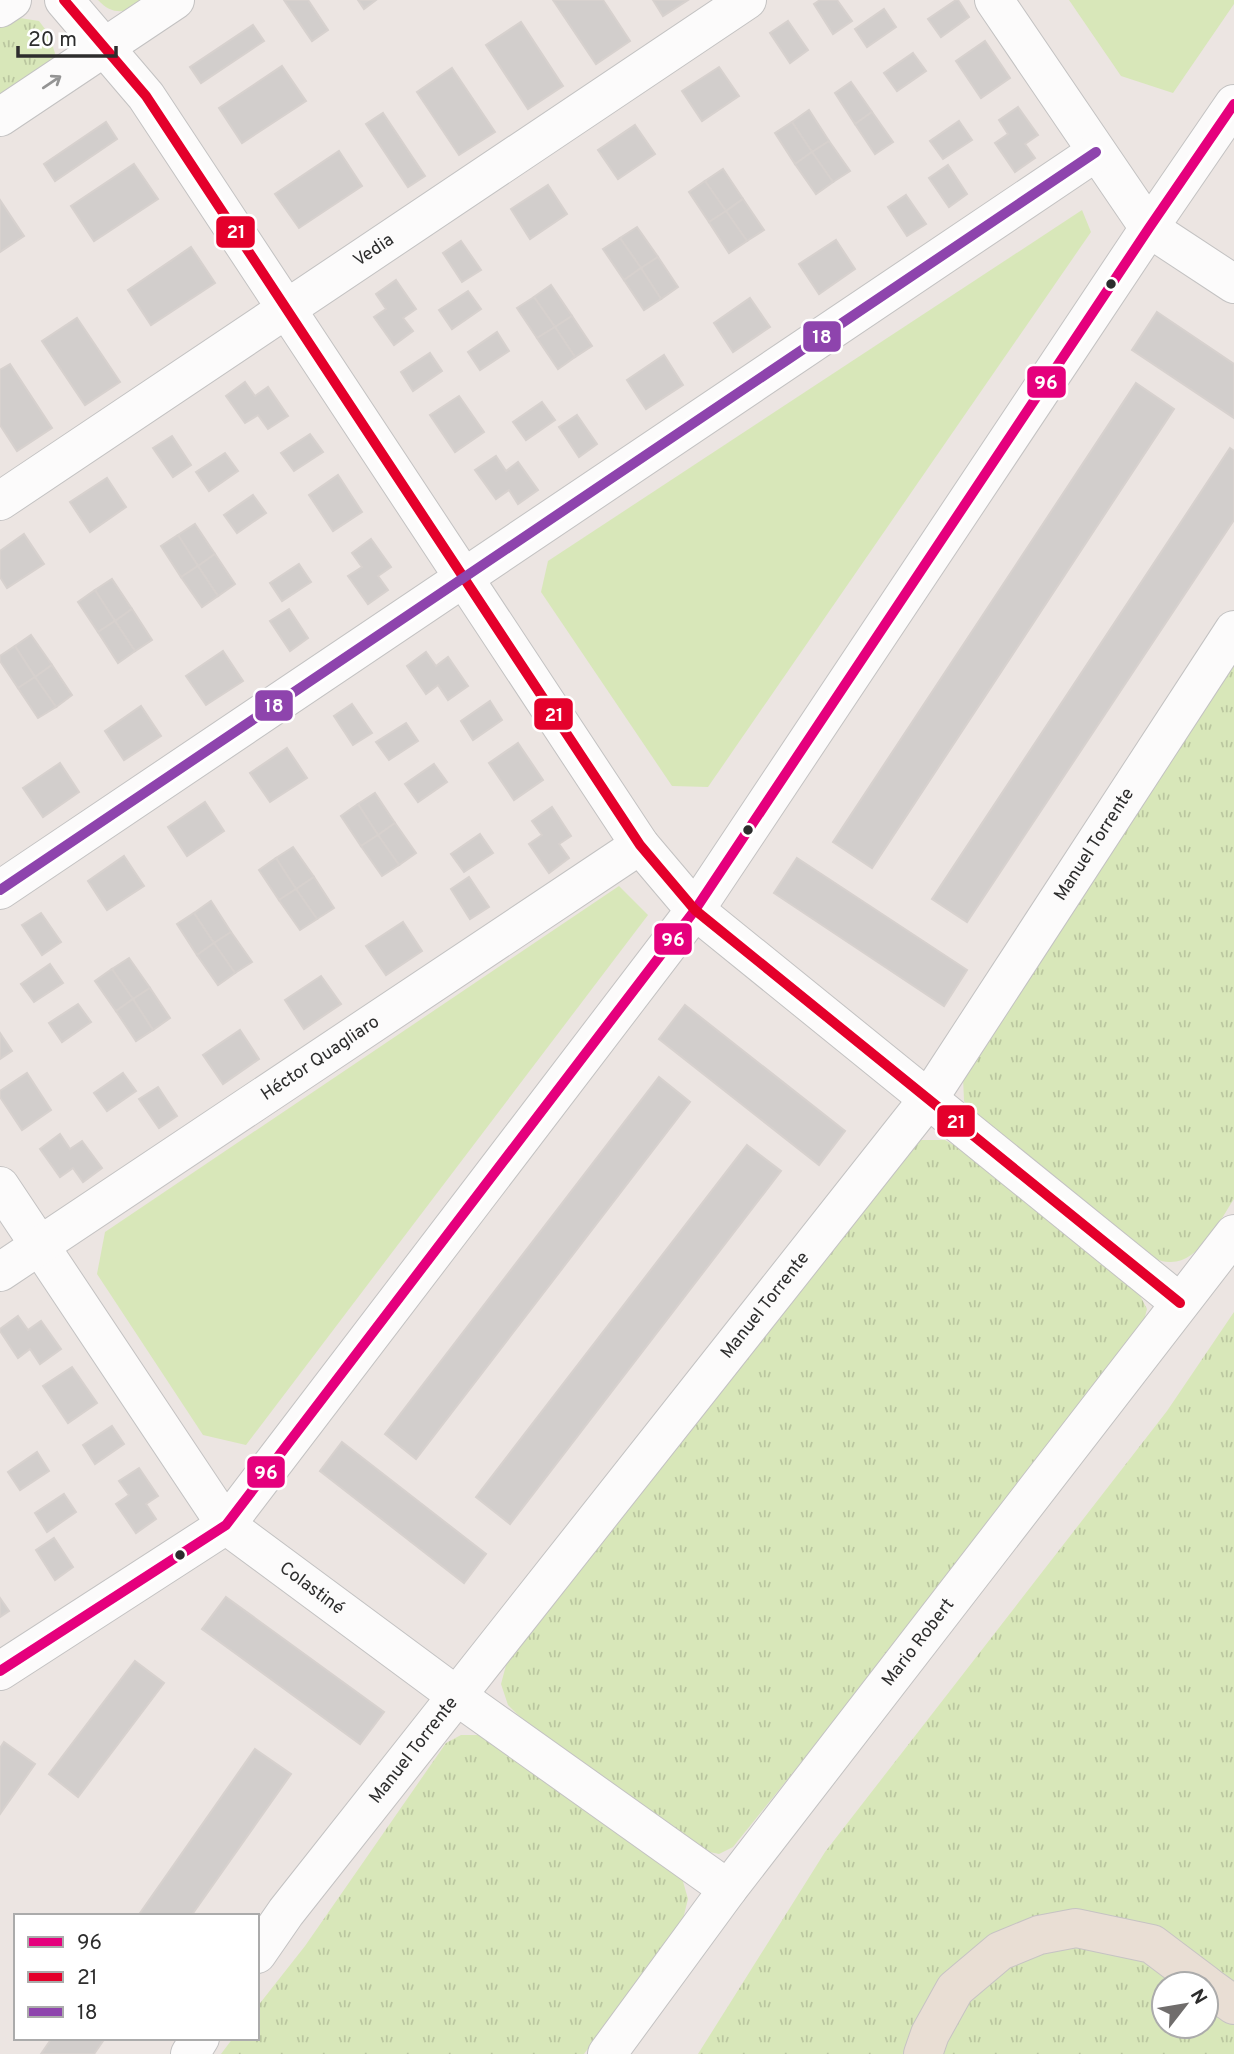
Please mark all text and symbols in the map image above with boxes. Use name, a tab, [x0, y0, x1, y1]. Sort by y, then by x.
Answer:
scale bar	[18, 14, 116, 58]
text: 20 m	[28, 27, 77, 54]
one-way arrow	[42, 75, 62, 89]
line badge: 21	[215, 215, 256, 249]
text: 21	[226, 221, 246, 245]
street label: Vedia	[349, 228, 398, 272]
unlabelled marker	[1104, 277, 1118, 291]
line badge: 18	[802, 320, 842, 353]
text: 18	[812, 326, 832, 350]
line badge: 96	[1026, 365, 1067, 399]
text: 96	[1034, 372, 1058, 396]
line badge: 18	[254, 689, 294, 722]
text: 18	[264, 695, 284, 719]
line badge: 21	[533, 697, 574, 731]
text: 21	[544, 704, 564, 728]
street label: Manuel Torrente	[1049, 784, 1139, 905]
unlabelled marker	[741, 823, 755, 837]
line badge: 96	[653, 922, 693, 956]
text: 96	[661, 929, 685, 953]
street label: Héctor Quagliaro	[257, 1010, 384, 1106]
line badge: 21	[936, 1104, 976, 1138]
text: 21	[946, 1111, 966, 1135]
street label: Manuel Torrente	[716, 1247, 814, 1364]
line badge: 96	[246, 1455, 286, 1489]
text: 96	[254, 1462, 278, 1486]
unlabelled marker	[173, 1548, 187, 1562]
street label: Colastiné	[275, 1557, 349, 1620]
street label: Mario Robert	[877, 1594, 960, 1691]
street label: Manuel Torrente	[364, 1692, 463, 1809]
legend	[14, 1914, 259, 2040]
text: 96	[77, 1930, 102, 1957]
text: 21	[77, 1965, 98, 1992]
north arrow	[1150, 1970, 1220, 2040]
text: N	[1184, 1985, 1212, 2009]
text: 18	[77, 2000, 98, 2027]

